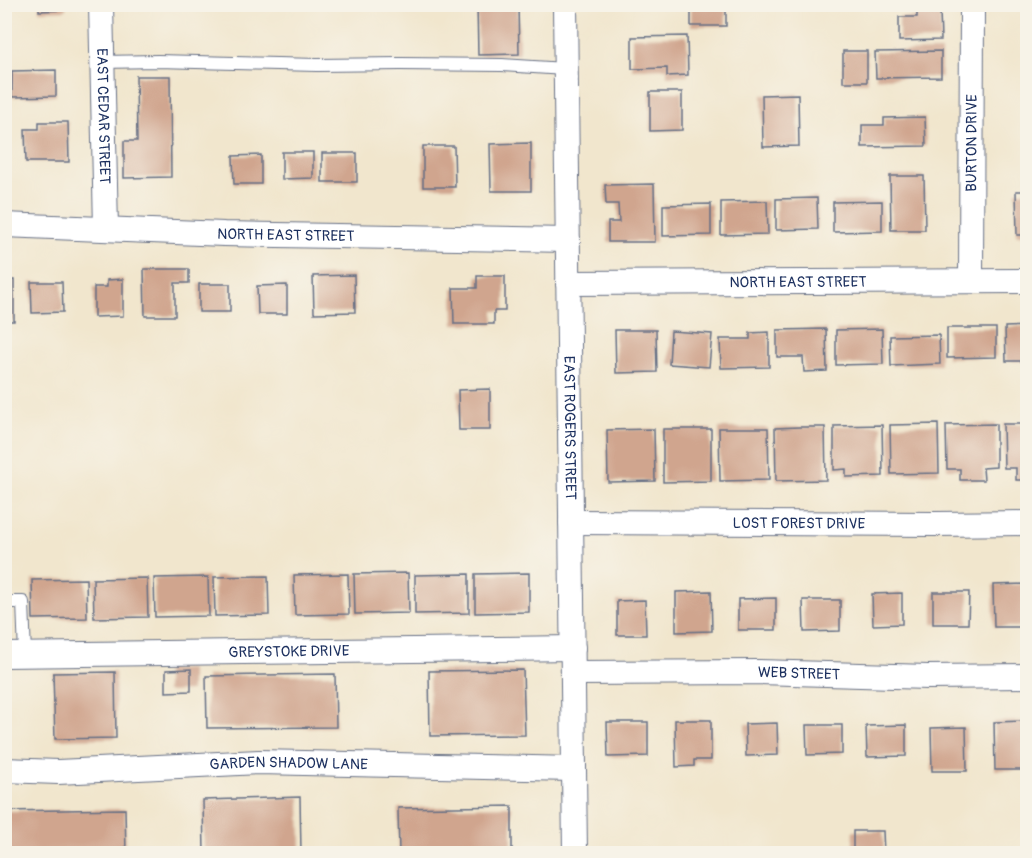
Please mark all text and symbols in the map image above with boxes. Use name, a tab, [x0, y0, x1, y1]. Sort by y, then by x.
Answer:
street label: EAST CEDAR STREET	[92, 48, 114, 184]
street label: BURTON DRIVE	[962, 94, 982, 192]
street label: NORTH EAST STREET	[217, 225, 354, 246]
street label: NORTH EAST STREET	[729, 273, 867, 292]
street label: EAST ROGERS STREET	[559, 356, 580, 500]
street label: LOST FOREST DRIVE	[732, 514, 866, 534]
street label: GREYSTOKE DRIVE	[228, 642, 350, 662]
street label: WEB STREET	[758, 663, 840, 684]
street label: GARDEN SHADOW LANE	[209, 753, 368, 774]

